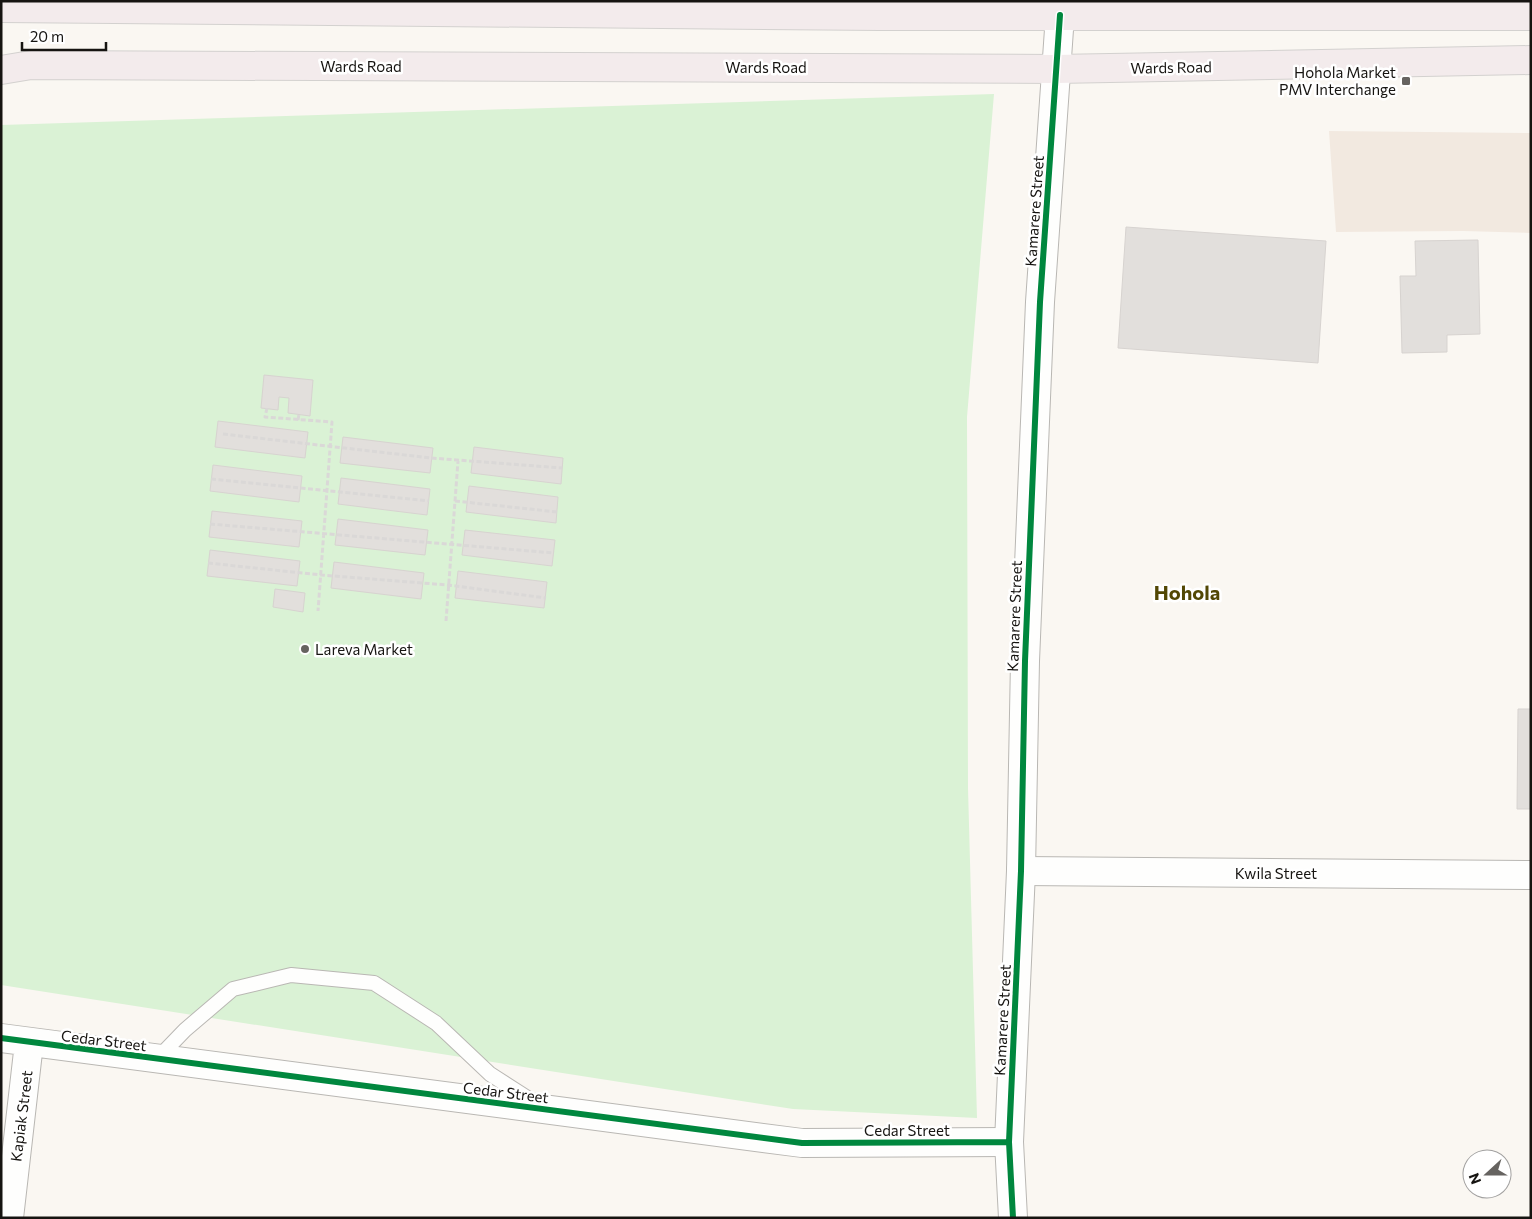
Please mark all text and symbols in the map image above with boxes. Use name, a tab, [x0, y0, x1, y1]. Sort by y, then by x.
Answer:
scale bar	[22, 20, 106, 52]
text: 20 m	[30, 27, 64, 45]
street label: Wards Road	[320, 57, 402, 75]
street label: Wards Road	[1130, 57, 1212, 77]
street label: Wards Road	[725, 58, 807, 76]
place label: Hohola Market PMV Interchange	[1279, 63, 1396, 98]
marker: Hohola Market PMV Interchange	[1400, 75, 1412, 87]
street label: Kamarere Street	[1021, 155, 1047, 267]
street label: Kamarere Street	[1003, 560, 1025, 672]
district label: Hohola	[1154, 580, 1220, 604]
place label: Lareva Market	[315, 640, 413, 658]
marker: Lareva Market	[299, 643, 311, 655]
street label: Kwila Street	[1235, 864, 1317, 882]
street label: Kamarere Street	[990, 964, 1014, 1076]
street label: Cedar Street	[60, 1026, 148, 1054]
street label: Kapiak Street	[6, 1069, 36, 1163]
street label: Cedar Street	[462, 1078, 550, 1106]
street label: Cedar Street	[864, 1121, 950, 1139]
north arrow	[1462, 1149, 1512, 1199]
text: N	[1465, 1171, 1484, 1187]

